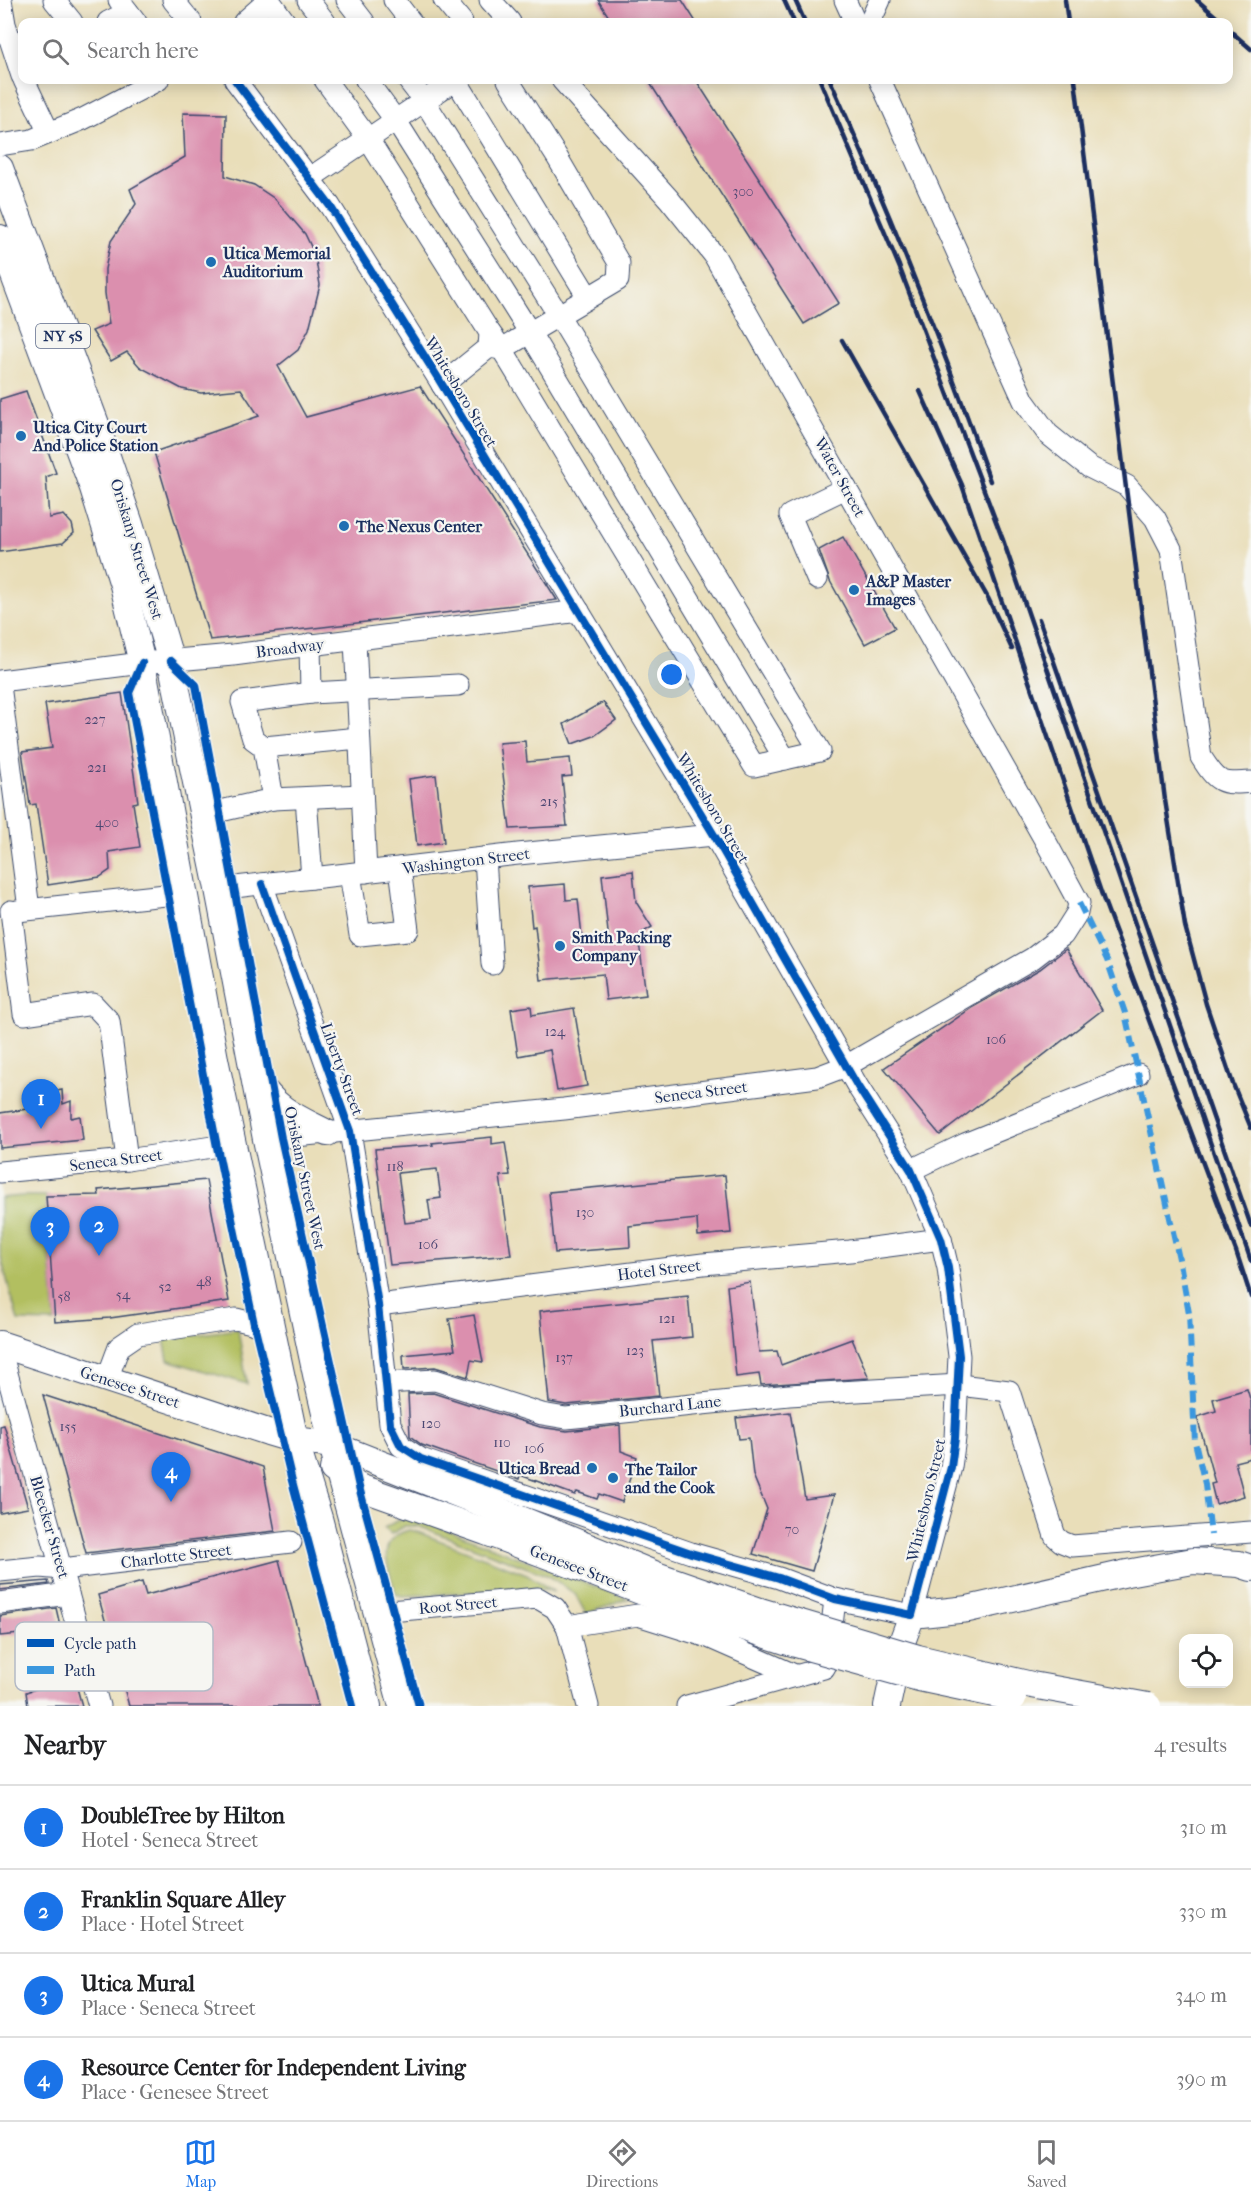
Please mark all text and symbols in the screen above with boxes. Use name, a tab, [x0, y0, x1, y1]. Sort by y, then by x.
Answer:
search box	[18, 18, 1233, 84]
icon: search	[39, 35, 72, 68]
text: Search here	[87, 38, 199, 64]
house number: 300	[732, 183, 754, 200]
place label: Utica Memorial Auditorium	[222, 244, 331, 281]
marker: Utica Memorial Auditorium	[204, 255, 218, 269]
road number: NY 5S	[36, 324, 90, 348]
street label: Whitesboro Street	[420, 332, 502, 451]
place label: Utica City Court And Police Station	[32, 418, 159, 455]
marker: Utica City Court And Police Station	[14, 429, 28, 443]
street label: Water Street	[810, 433, 870, 520]
street label: Oriskany Street West	[107, 476, 168, 622]
place label: The Nexus Center	[355, 517, 483, 536]
marker: The Nexus Center	[337, 519, 351, 533]
place label: A&P Master Images	[865, 572, 952, 610]
marker: A&P Master Images	[847, 583, 861, 597]
street label: Broadway	[255, 634, 326, 662]
your location	[657, 660, 686, 689]
house number: 227	[84, 711, 106, 728]
street label: Whitesboro Street	[672, 748, 754, 867]
house number: 221	[87, 759, 107, 776]
house number: 215	[540, 793, 558, 810]
house number: 400	[95, 814, 119, 831]
street label: Washington Street	[400, 844, 531, 878]
place label: Smith Packing Company	[572, 928, 671, 966]
marker: Smith Packing Company	[553, 939, 567, 953]
street label: Liberty Street	[316, 1020, 368, 1118]
house number: 124	[545, 1023, 566, 1040]
house number: 106	[986, 1031, 1007, 1048]
street label: Seneca Street	[653, 1077, 749, 1107]
pin: 1	[22, 1080, 60, 1129]
street label: Oriskany Street West	[281, 1104, 330, 1252]
street label: Seneca Street	[68, 1145, 164, 1175]
house number: 118	[386, 1158, 404, 1175]
house number: 130	[576, 1204, 594, 1221]
pin: 2	[80, 1206, 118, 1256]
pin: 3	[31, 1208, 70, 1257]
house number: 106	[418, 1236, 439, 1253]
street label: Hotel Street	[616, 1255, 702, 1285]
house number: 48	[196, 1273, 212, 1290]
house number: 52	[158, 1278, 172, 1295]
house number: 54	[116, 1286, 131, 1303]
house number: 58	[57, 1288, 71, 1305]
house number: 121	[658, 1310, 676, 1327]
house number: 123	[626, 1342, 644, 1359]
house number: 137	[555, 1349, 573, 1366]
street label: Genesee Street	[78, 1362, 183, 1412]
street label: Burchard Lane	[618, 1391, 722, 1421]
house number: 120	[421, 1415, 441, 1432]
house number: 155	[60, 1418, 76, 1435]
house number: 110	[493, 1434, 511, 1451]
street label: Whitesboro Street	[902, 1436, 949, 1564]
house number: 106	[524, 1440, 545, 1457]
pin: 4	[152, 1452, 190, 1502]
place label: Utica Bread	[497, 1459, 581, 1478]
place label: The Tailor and the Cook	[624, 1460, 716, 1497]
marker: Utica Bread	[585, 1461, 599, 1475]
marker: The Tailor and the Cook	[606, 1471, 620, 1485]
street label: Bleecker Street	[26, 1473, 74, 1581]
house number: 70	[785, 1521, 799, 1538]
street label: Charlotte Street	[120, 1540, 233, 1572]
street label: Genesee Street	[527, 1541, 631, 1596]
street label: Root Street	[418, 1592, 498, 1618]
legend	[15, 1622, 213, 1691]
text: Cycle path	[64, 1634, 136, 1653]
map controls	[1179, 1634, 1233, 1688]
button: locate	[1179, 1634, 1233, 1688]
text: Path	[64, 1661, 96, 1680]
text: Nearby	[24, 1730, 106, 1761]
text: 4 results	[1154, 1734, 1227, 1757]
text: DoubleTree by Hilton	[81, 1803, 285, 1829]
text: 1	[40, 1816, 47, 1839]
text: 310 m	[1180, 1816, 1227, 1839]
text: Hotel · Seneca Street	[81, 1829, 258, 1852]
text: Franklin Square Alley	[81, 1887, 285, 1913]
text: 2	[38, 1900, 49, 1923]
text: 330 m	[1179, 1900, 1227, 1923]
text: Place · Hotel Street	[81, 1913, 244, 1936]
text: Utica Mural	[81, 1971, 195, 1997]
text: 3	[39, 1984, 48, 2007]
text: 340 m	[1175, 1984, 1227, 2007]
text: Place · Seneca Street	[81, 1997, 256, 2020]
text: Resource Center for Independent Living	[81, 2055, 466, 2081]
text: 4	[38, 2068, 49, 2091]
text: 390 m	[1176, 2068, 1227, 2091]
text: Place · Genesee Street	[81, 2081, 269, 2104]
tab: Map	[184, 2136, 217, 2191]
tab: Directions	[586, 2136, 658, 2191]
tab: Saved	[1027, 2136, 1067, 2191]

